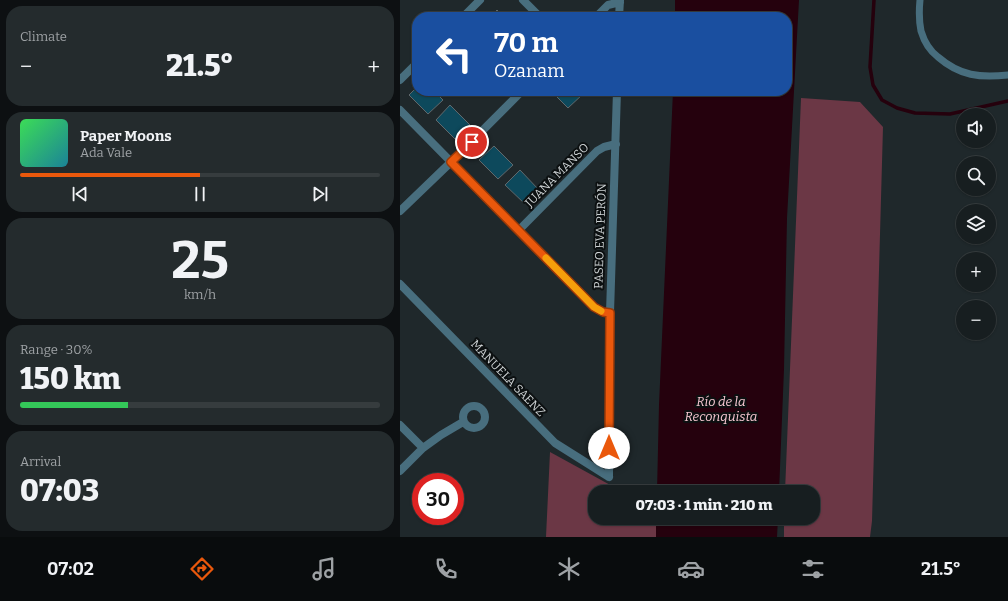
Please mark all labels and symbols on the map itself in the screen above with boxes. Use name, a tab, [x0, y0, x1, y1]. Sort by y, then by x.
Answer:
pin	[455, 125, 489, 159]
street label: JUANA MANSO	[522, 140, 592, 210]
street label: PASEO EVA PERÓN	[590, 182, 609, 289]
street label: MANUELA SAENZ	[468, 337, 548, 419]
water label: Río de la Reconquista	[685, 394, 757, 424]
position arrow	[588, 427, 630, 469]
speed limit sign: 30	[412, 473, 464, 525]

